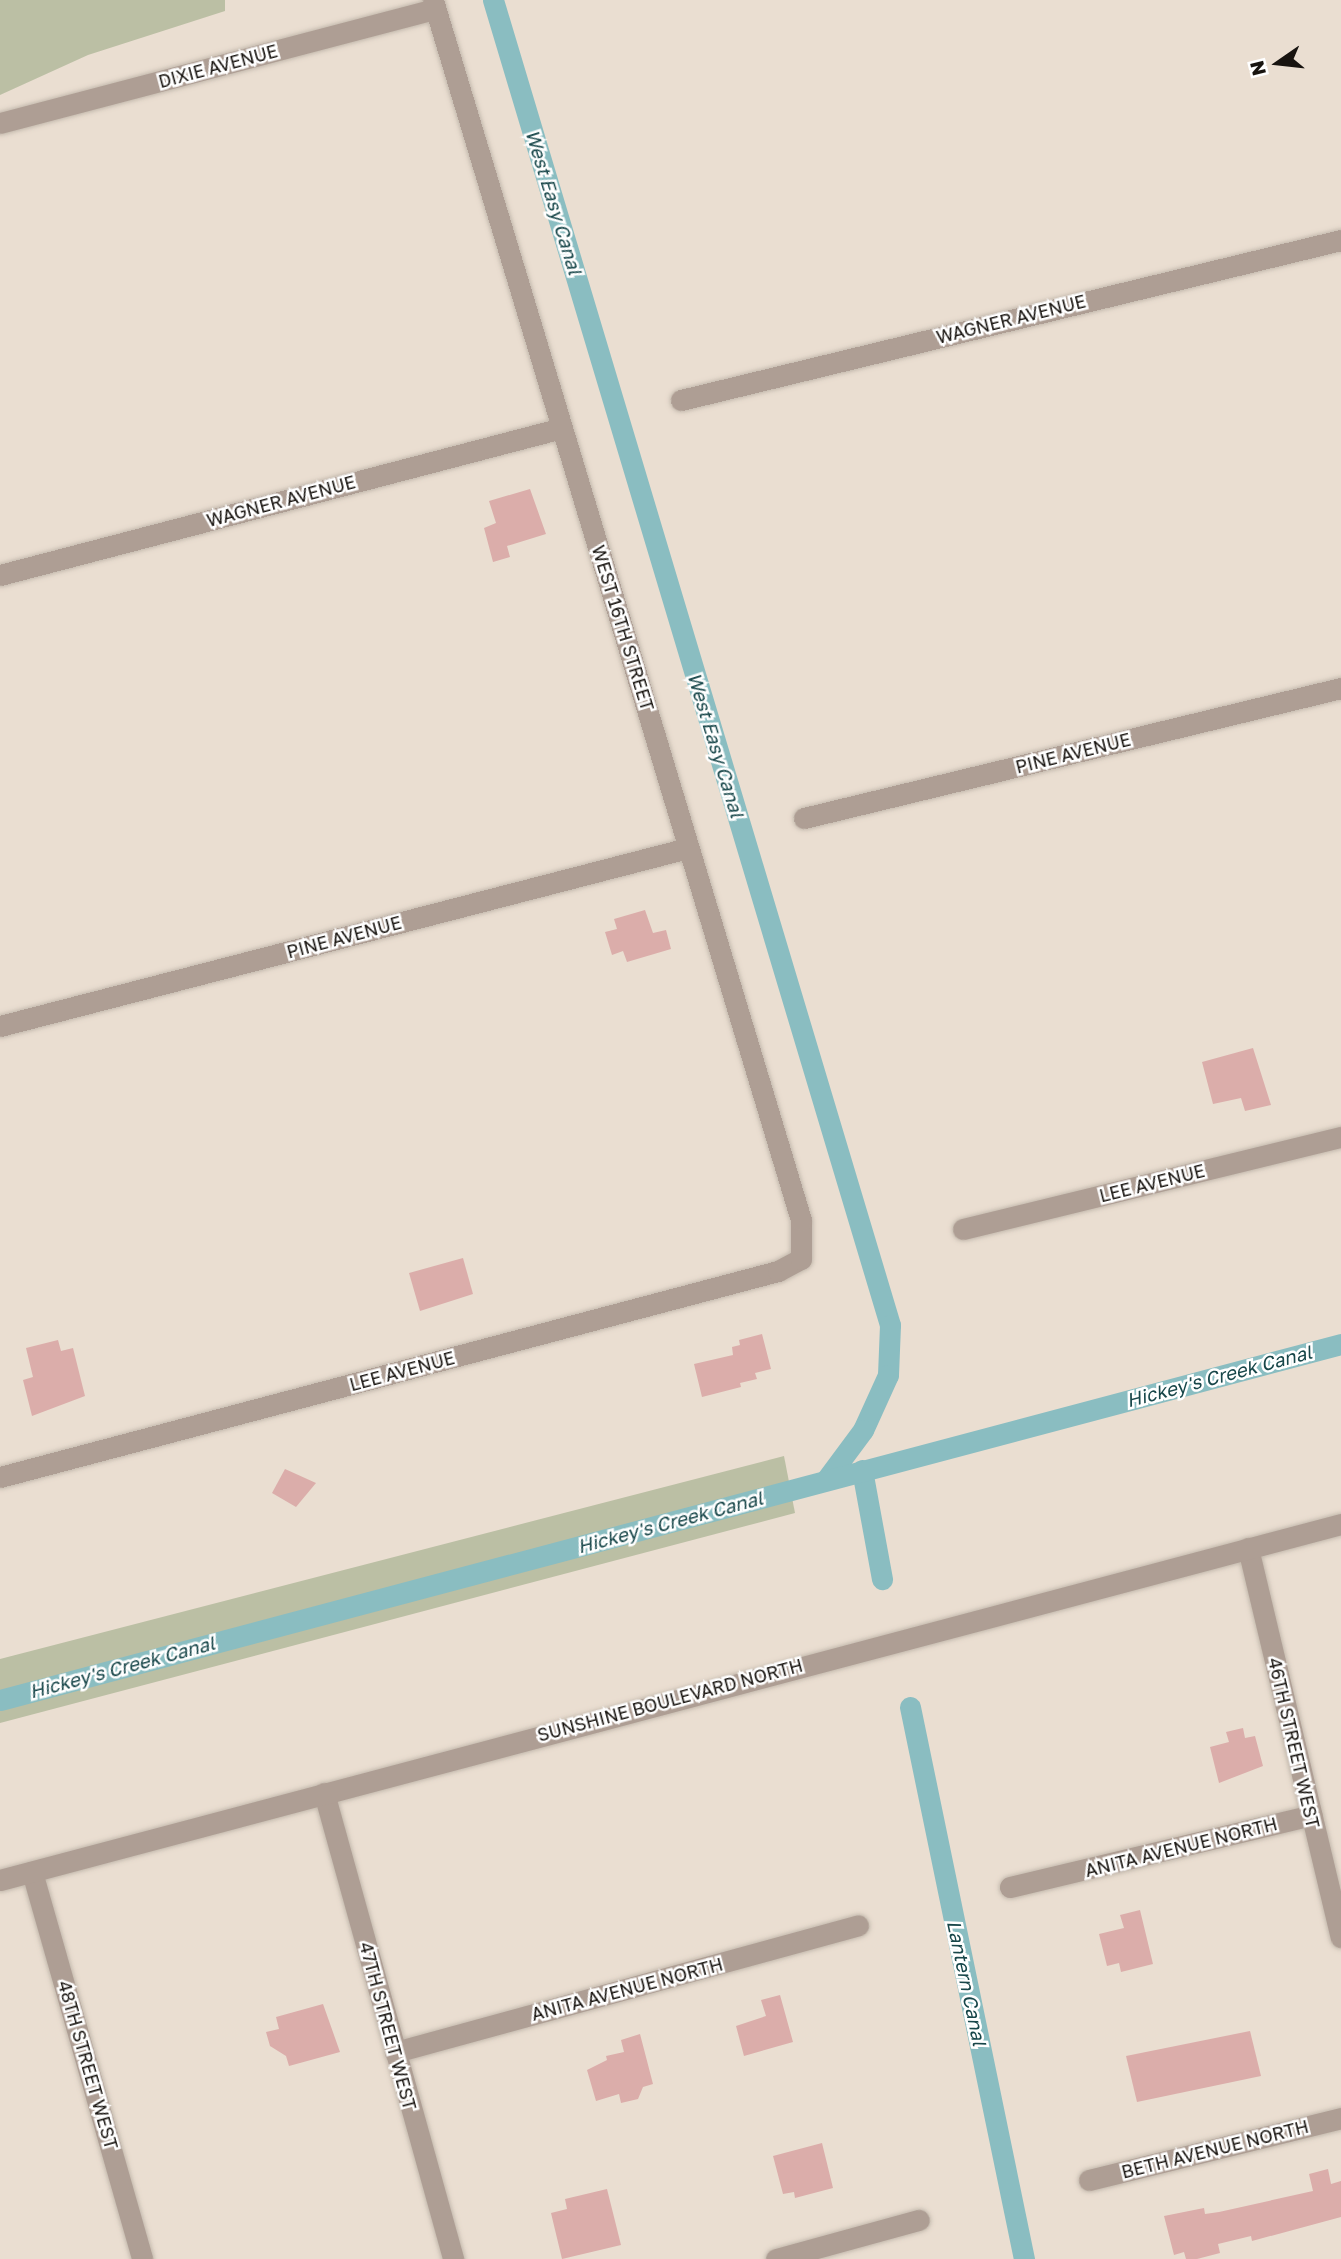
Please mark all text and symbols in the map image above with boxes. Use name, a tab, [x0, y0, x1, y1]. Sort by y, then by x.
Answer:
north arrow	[1243, 28, 1313, 98]
street label: DIXIE AVENUE	[156, 40, 280, 92]
text: N	[1244, 58, 1270, 78]
water label: West Easy Canal	[521, 127, 587, 277]
street label: WAGNER AVENUE	[934, 290, 1088, 348]
street label: WAGNER AVENUE	[204, 471, 358, 531]
street label: WEST 16TH STREET	[587, 542, 659, 714]
water label: West Easy Canal	[683, 670, 749, 820]
street label: PINE AVENUE	[1013, 728, 1133, 778]
street label: PINE AVENUE	[284, 911, 404, 963]
street label: LEE AVENUE	[1097, 1159, 1207, 1207]
water label: Hickey's Creek Canal	[1124, 1340, 1314, 1412]
street label: LEE AVENUE	[347, 1347, 457, 1395]
water label: Hickey's Creek Canal	[575, 1486, 765, 1558]
water label: Hickey's Creek Canal	[27, 1631, 217, 1703]
street label: SUNSHINE BOULEVARD NORTH	[535, 1654, 805, 1746]
street label: 46TH STREET WEST	[1264, 1656, 1324, 1830]
street label: ANITA AVENUE NORTH	[1083, 1813, 1279, 1881]
water label: Lantern Canal	[943, 1918, 991, 2048]
street label: 47TH STREET WEST	[355, 1940, 421, 2112]
street label: ANITA AVENUE NORTH	[529, 1953, 725, 2025]
street label: 48TH STREET WEST	[54, 1978, 122, 2152]
street label: BETH AVENUE NORTH	[1119, 2115, 1311, 2183]

